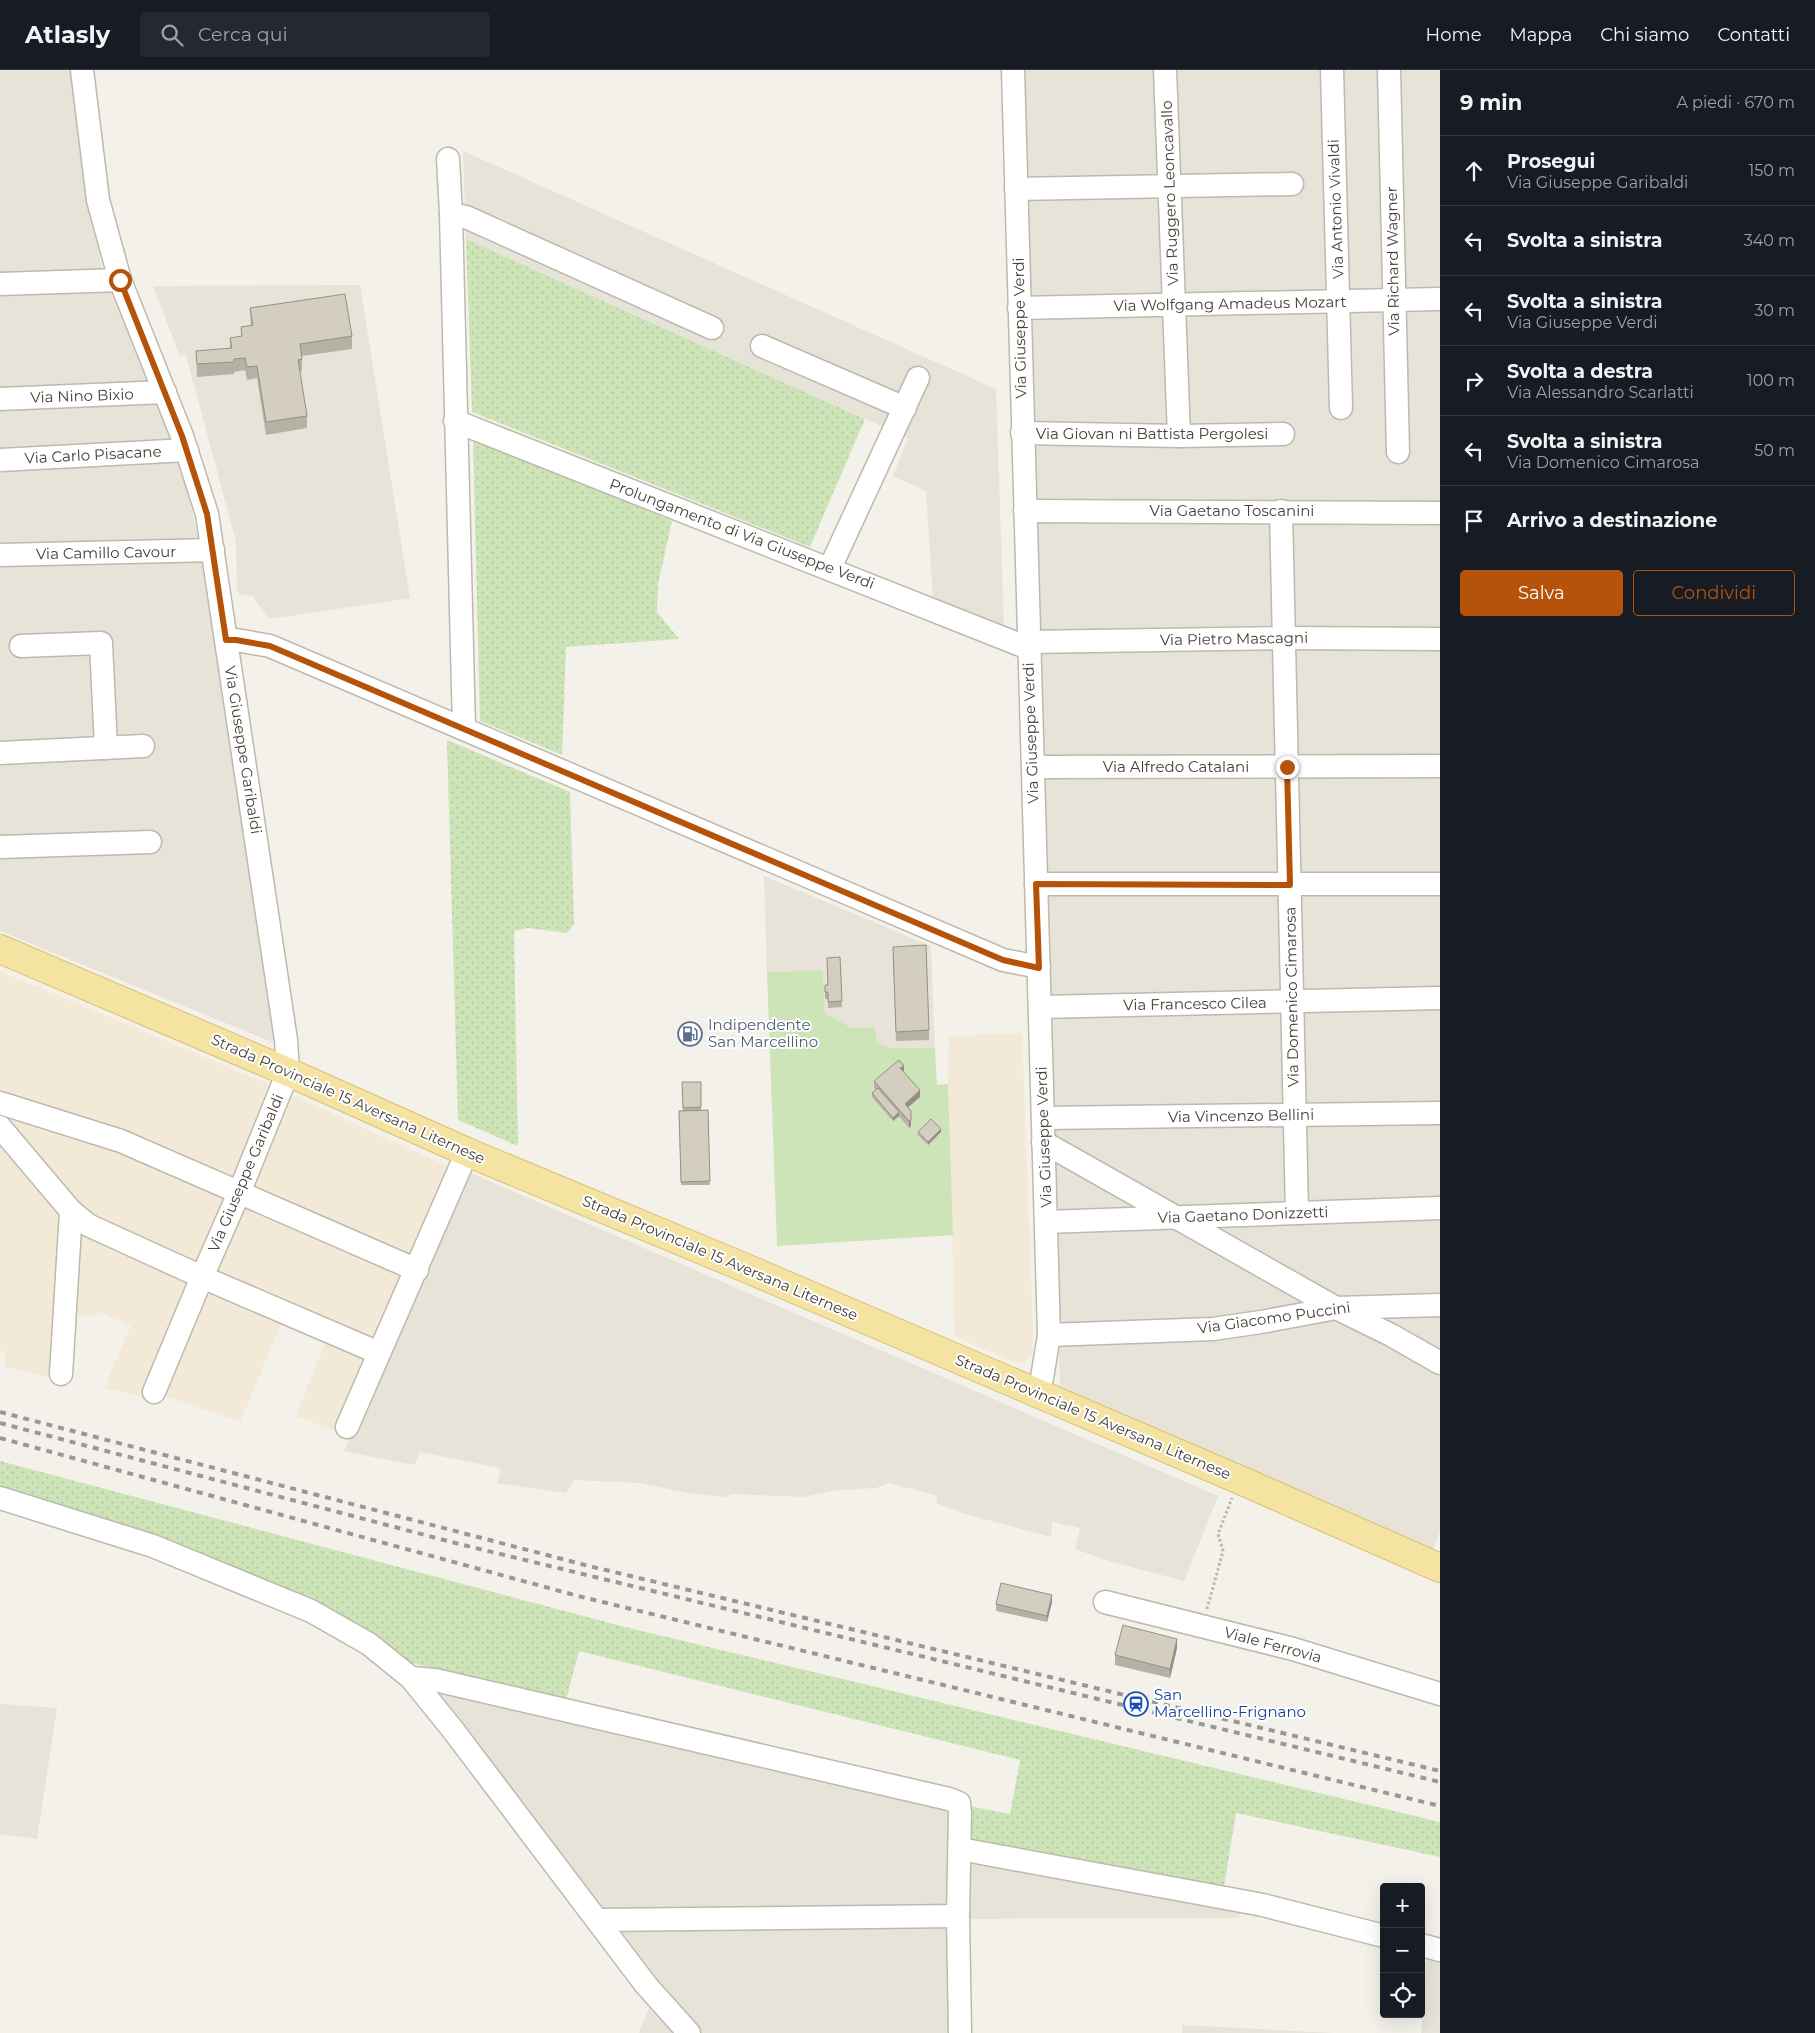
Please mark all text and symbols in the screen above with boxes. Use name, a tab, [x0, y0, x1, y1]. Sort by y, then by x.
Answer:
search box	[140, 12, 490, 57]
text: Atlasly	[25, 20, 110, 49]
icon: search	[158, 21, 186, 49]
text: Cerca qui	[198, 23, 288, 46]
text: Home	[1426, 24, 1482, 46]
text: Mappa	[1510, 24, 1572, 46]
text: Chi siamo	[1600, 24, 1689, 46]
text: Contatti	[1717, 24, 1790, 46]
text: 9 min	[1460, 90, 1522, 115]
text: A piedi · 670 m	[1676, 93, 1795, 112]
street label: Via Ruggero Leoncavallo	[1157, 100, 1182, 286]
street label: Via Antonio Vivaldi	[1324, 139, 1347, 279]
text: Prosegui	[1507, 150, 1595, 173]
icon: ahead	[1460, 157, 1488, 185]
text: 150 m	[1748, 161, 1795, 180]
text: Via Giuseppe Garibaldi	[1507, 173, 1688, 192]
street label: Via Richard Wagner	[1382, 186, 1403, 336]
icon: left	[1460, 227, 1488, 255]
text: Svolta a sinistra	[1507, 229, 1662, 252]
text: 340 m	[1744, 231, 1795, 250]
street label: Via Giuseppe Verdi	[1009, 257, 1030, 399]
route start	[109, 269, 132, 292]
text: Svolta a sinistra	[1507, 290, 1662, 313]
street label: Via Wolfgang Amadeus Mozart	[1113, 292, 1347, 315]
icon: left	[1460, 297, 1488, 325]
text: 30 m	[1754, 301, 1795, 320]
text: Via Giuseppe Verdi	[1507, 313, 1658, 332]
text: Svolta a destra	[1507, 360, 1653, 383]
icon: right	[1460, 367, 1488, 395]
text: 100 m	[1747, 371, 1795, 390]
text: Via Alessandro Scarlatti	[1507, 383, 1694, 402]
street label: Via Nino Bixio	[30, 384, 134, 407]
street label: Via Giovan ni Battista Pergolesi	[1036, 424, 1268, 443]
text: Svolta a sinistra	[1507, 430, 1662, 453]
icon: left	[1460, 437, 1488, 465]
street label: Via Carlo Pisacane	[24, 441, 162, 468]
text: 50 m	[1754, 441, 1795, 460]
text: Via Domenico Cimarosa	[1507, 453, 1699, 472]
street label: Prolungamento di Via Giuseppe Verdi	[607, 474, 878, 593]
street label: Via Gaetano Toscanini	[1150, 501, 1314, 520]
icon: arrive	[1460, 507, 1488, 535]
text: Arrivo a destinazione	[1507, 509, 1717, 532]
street label: Via Camillo Cavour	[36, 542, 176, 563]
button: Salva	[1460, 570, 1623, 616]
button: Condividi	[1633, 570, 1795, 616]
street label: Via Pietro Mascagni	[1160, 628, 1308, 649]
street label: Via Giuseppe Verdi	[1019, 662, 1042, 804]
street label: Via Giuseppe Garibaldi	[221, 664, 266, 835]
route end	[1276, 756, 1299, 779]
street label: Via Alfredo Catalani	[1103, 757, 1249, 776]
street label: Via Domenico Cimarosa	[1280, 907, 1303, 1087]
street label: Via Francesco Cilea	[1123, 993, 1267, 1014]
place label: Indipendente San Marcellino	[708, 1015, 818, 1051]
fuel station icon: Indipendente San Marcellino	[677, 1021, 703, 1047]
street label: Strada Provinciale 15 Aversana Liternese	[208, 1029, 488, 1168]
street label: Via Giuseppe Verdi	[1032, 1066, 1055, 1208]
street label: Via Giuseppe Garibaldi	[204, 1091, 288, 1255]
street label: Via Vincenzo Bellini	[1168, 1105, 1314, 1126]
street label: Strada Provinciale 15 Aversana Liternese	[579, 1191, 861, 1324]
street label: Via Gaetano Donizzetti	[1157, 1202, 1329, 1227]
street label: Via Giacomo Puccini	[1196, 1297, 1352, 1338]
street label: Strada Provinciale 15 Aversana Liternese	[952, 1350, 1234, 1483]
street label: Viale Ferrovia	[1222, 1622, 1324, 1667]
place label: San Marcellino-Frignano	[1154, 1685, 1306, 1721]
station icon: San Marcellino-Frignano	[1123, 1691, 1149, 1717]
map controls	[1380, 1883, 1425, 2018]
button: +	[1380, 1883, 1425, 1928]
button: −	[1380, 1928, 1425, 1973]
button: locate	[1380, 1973, 1425, 2018]

